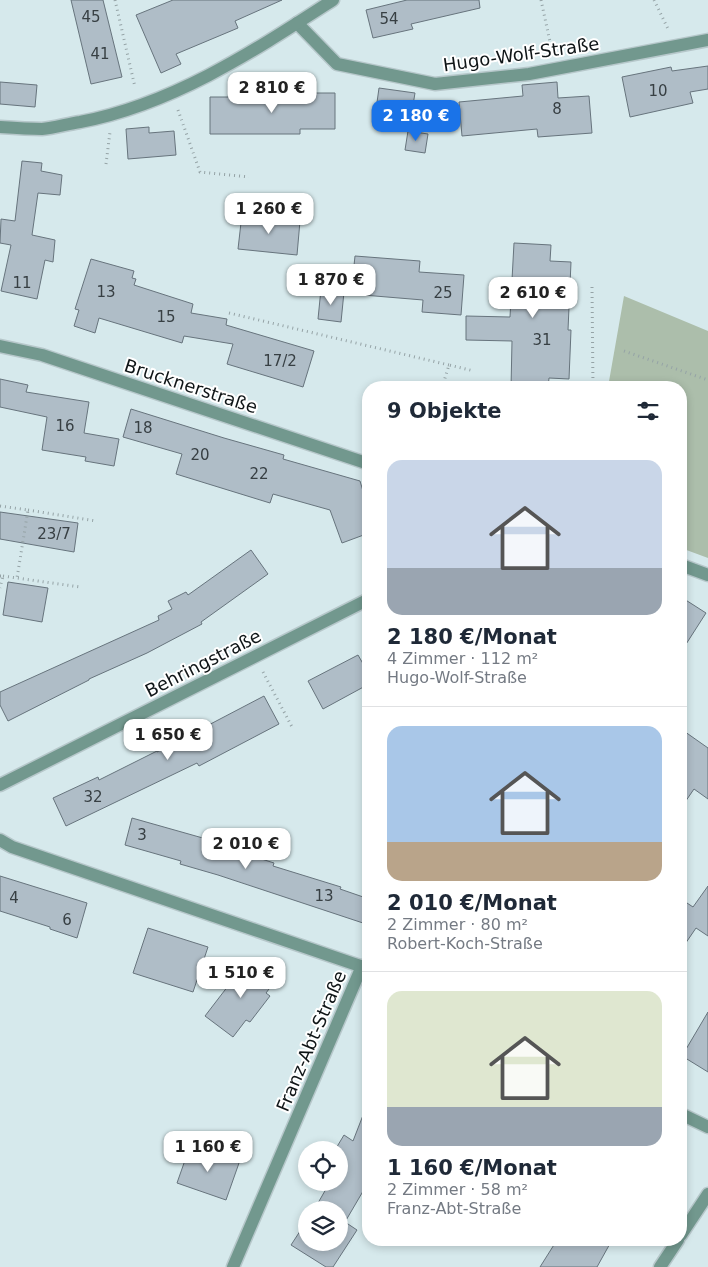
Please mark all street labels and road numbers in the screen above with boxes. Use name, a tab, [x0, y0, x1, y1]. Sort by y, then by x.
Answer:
street label: Hugo-Wolf-Straße	[442, 33, 600, 75]
street label: Brucknerstraße	[122, 355, 260, 417]
street label: Behringstraße	[141, 625, 265, 701]
street label: Franz-Abt-Straße	[272, 967, 350, 1115]

